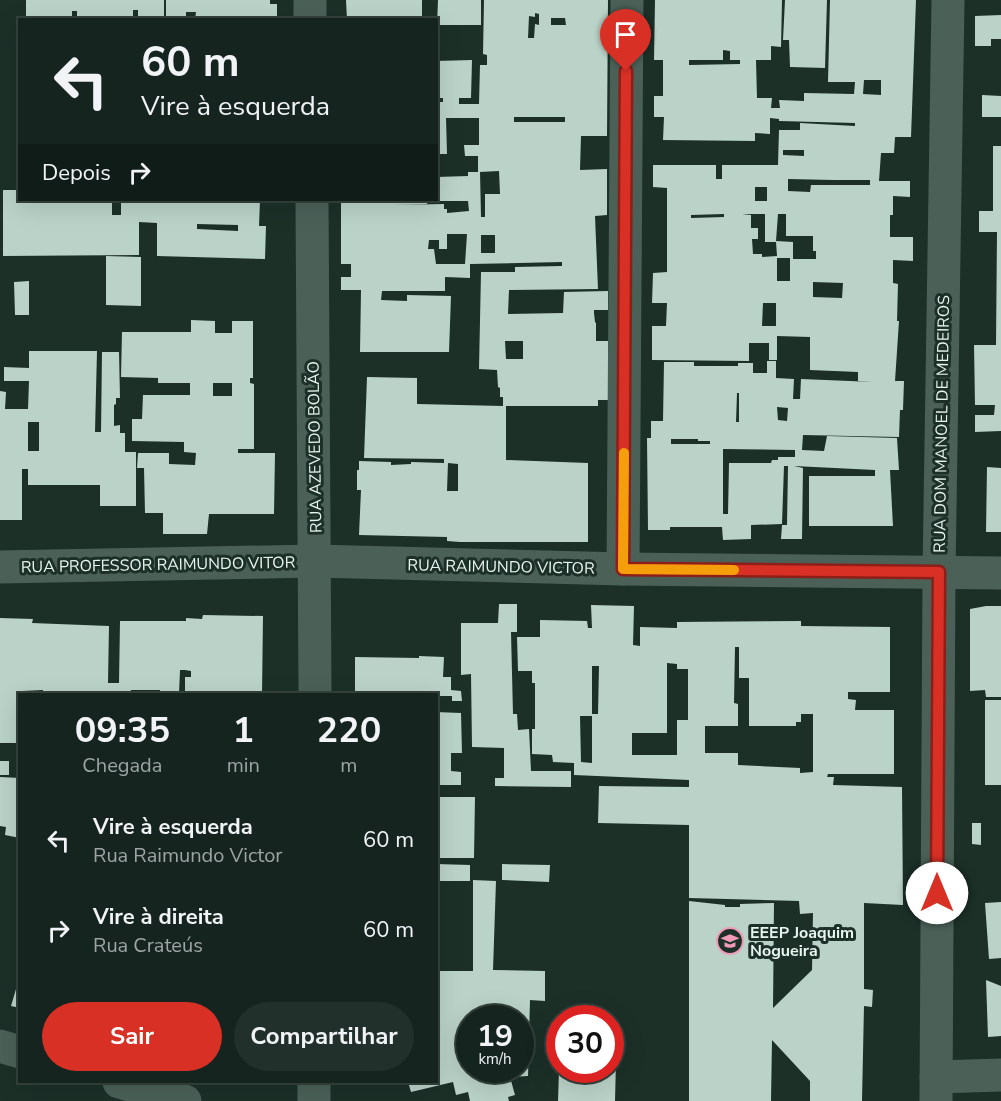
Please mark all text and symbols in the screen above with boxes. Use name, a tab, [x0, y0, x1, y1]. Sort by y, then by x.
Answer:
pin	[600, 9, 651, 71]
icon: arrive	[609, 18, 642, 51]
text: 60 m	[141, 34, 240, 91]
icon: left	[42, 42, 120, 120]
text: Vire à esquerda	[141, 88, 330, 125]
icon: right	[123, 156, 156, 189]
text: Depois	[42, 158, 111, 188]
street label: RUA DOM MANOEL DE MEDEIROS	[929, 295, 955, 553]
street label: RUA AZEVEDO BOLÃO	[303, 361, 327, 533]
street label: RUA PROFESSOR RAIMUNDO VITOR	[21, 552, 296, 578]
street label: RUA RAIMUNDO VICTOR	[407, 554, 595, 580]
text: 09:35	[75, 706, 170, 755]
text: 1	[232, 706, 254, 755]
text: 220	[316, 706, 381, 755]
text: Chegada	[82, 752, 162, 779]
text: min	[227, 752, 260, 779]
text: m	[340, 752, 357, 779]
text: Vire à esquerda	[93, 812, 253, 842]
icon: left	[42, 824, 75, 857]
text: 60 m	[363, 825, 414, 855]
text: Rua Raimundo Victor	[93, 842, 282, 869]
position arrow	[905, 861, 969, 925]
text: Vire à direita	[93, 902, 224, 932]
icon: right	[42, 914, 75, 947]
text: 60 m	[363, 915, 414, 945]
place label: EEEP Joaquim Nogueira	[750, 922, 854, 962]
school or university icon: EEEP Joaquim Nogueira	[715, 926, 745, 956]
text: Rua Crateús	[93, 932, 203, 959]
button: Sair	[42, 1002, 222, 1071]
button: Compartilhar	[234, 1002, 414, 1071]
speed limit sign: 30	[546, 1005, 624, 1083]
text: 19	[477, 1016, 513, 1057]
text: km/h	[478, 1049, 512, 1069]

